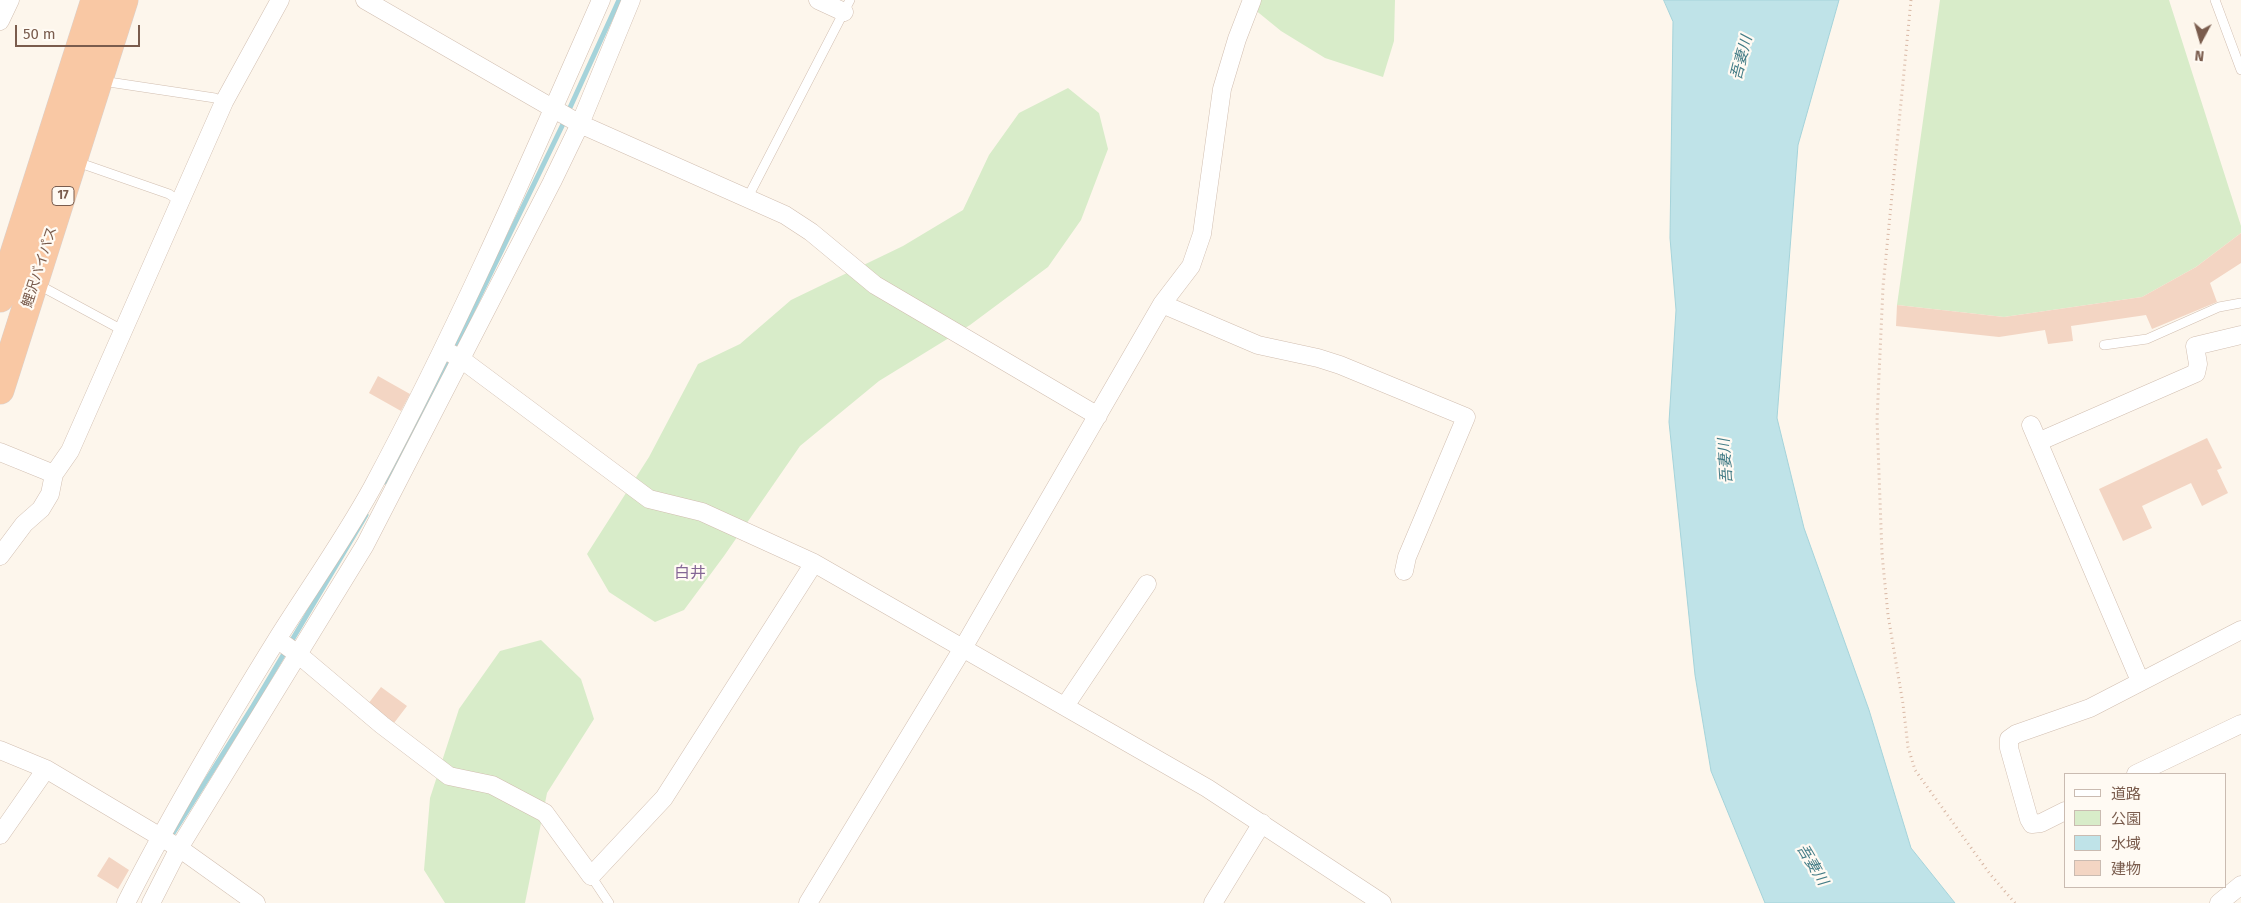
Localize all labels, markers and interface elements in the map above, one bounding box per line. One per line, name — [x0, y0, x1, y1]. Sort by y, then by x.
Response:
scale bar — [18, 15, 142, 47]
north arrow — [2176, 15, 2226, 65]
text: 50 m — [23, 25, 56, 43]
water label: 吾妻川 — [1728, 34, 1756, 82]
text: N — [2194, 46, 2205, 64]
road number: 17 — [52, 187, 74, 206]
street label: 鯉沢バイパス — [19, 224, 61, 310]
water label: 吾妻川 — [1715, 438, 1737, 484]
district label: 白井 — [674, 564, 706, 584]
legend — [2064, 773, 2226, 888]
text: 道路 — [2111, 785, 2141, 803]
text: 公園 — [2111, 810, 2141, 828]
text: 水域 — [2111, 835, 2141, 853]
water label: 吾妻川 — [1793, 841, 1831, 889]
text: 建物 — [2111, 860, 2141, 878]

